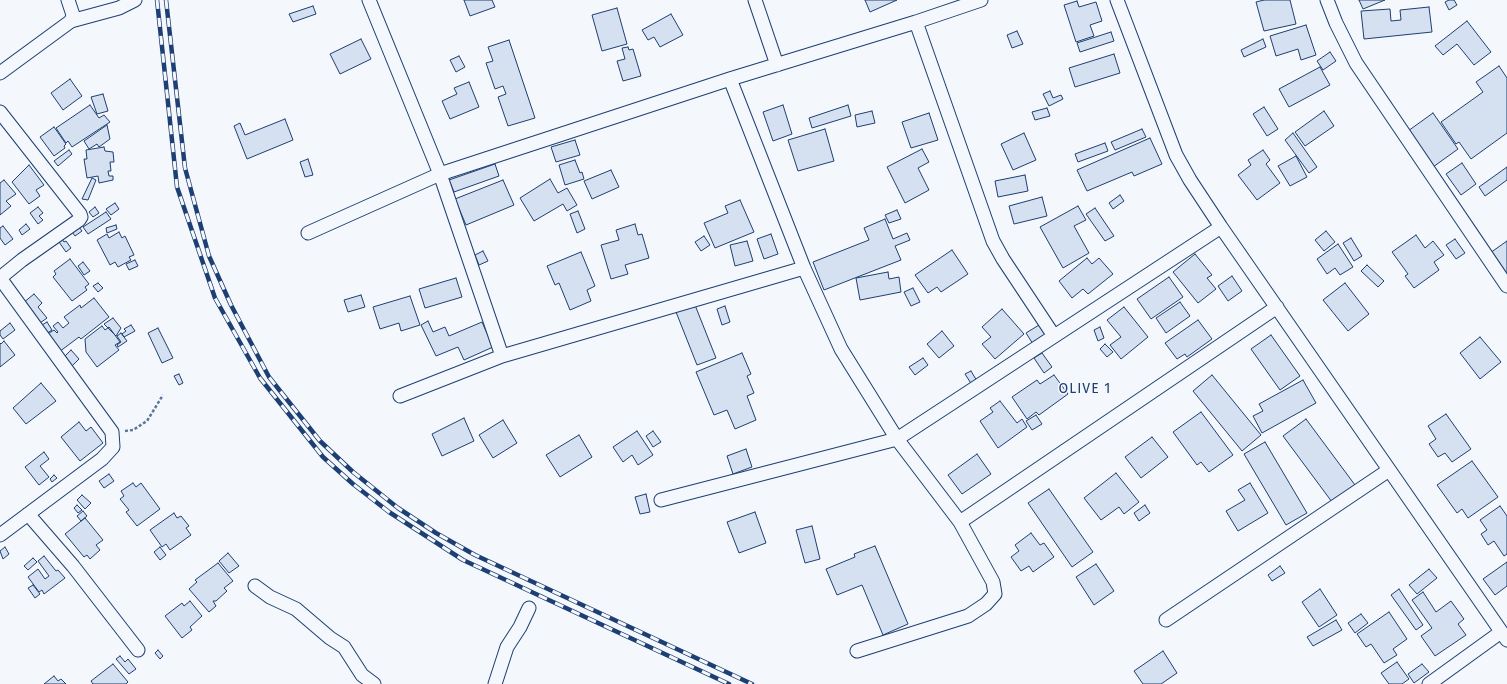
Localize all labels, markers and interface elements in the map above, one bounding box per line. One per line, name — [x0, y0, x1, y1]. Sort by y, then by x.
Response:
district label: OLIVE 1 — [1059, 381, 1111, 397]

